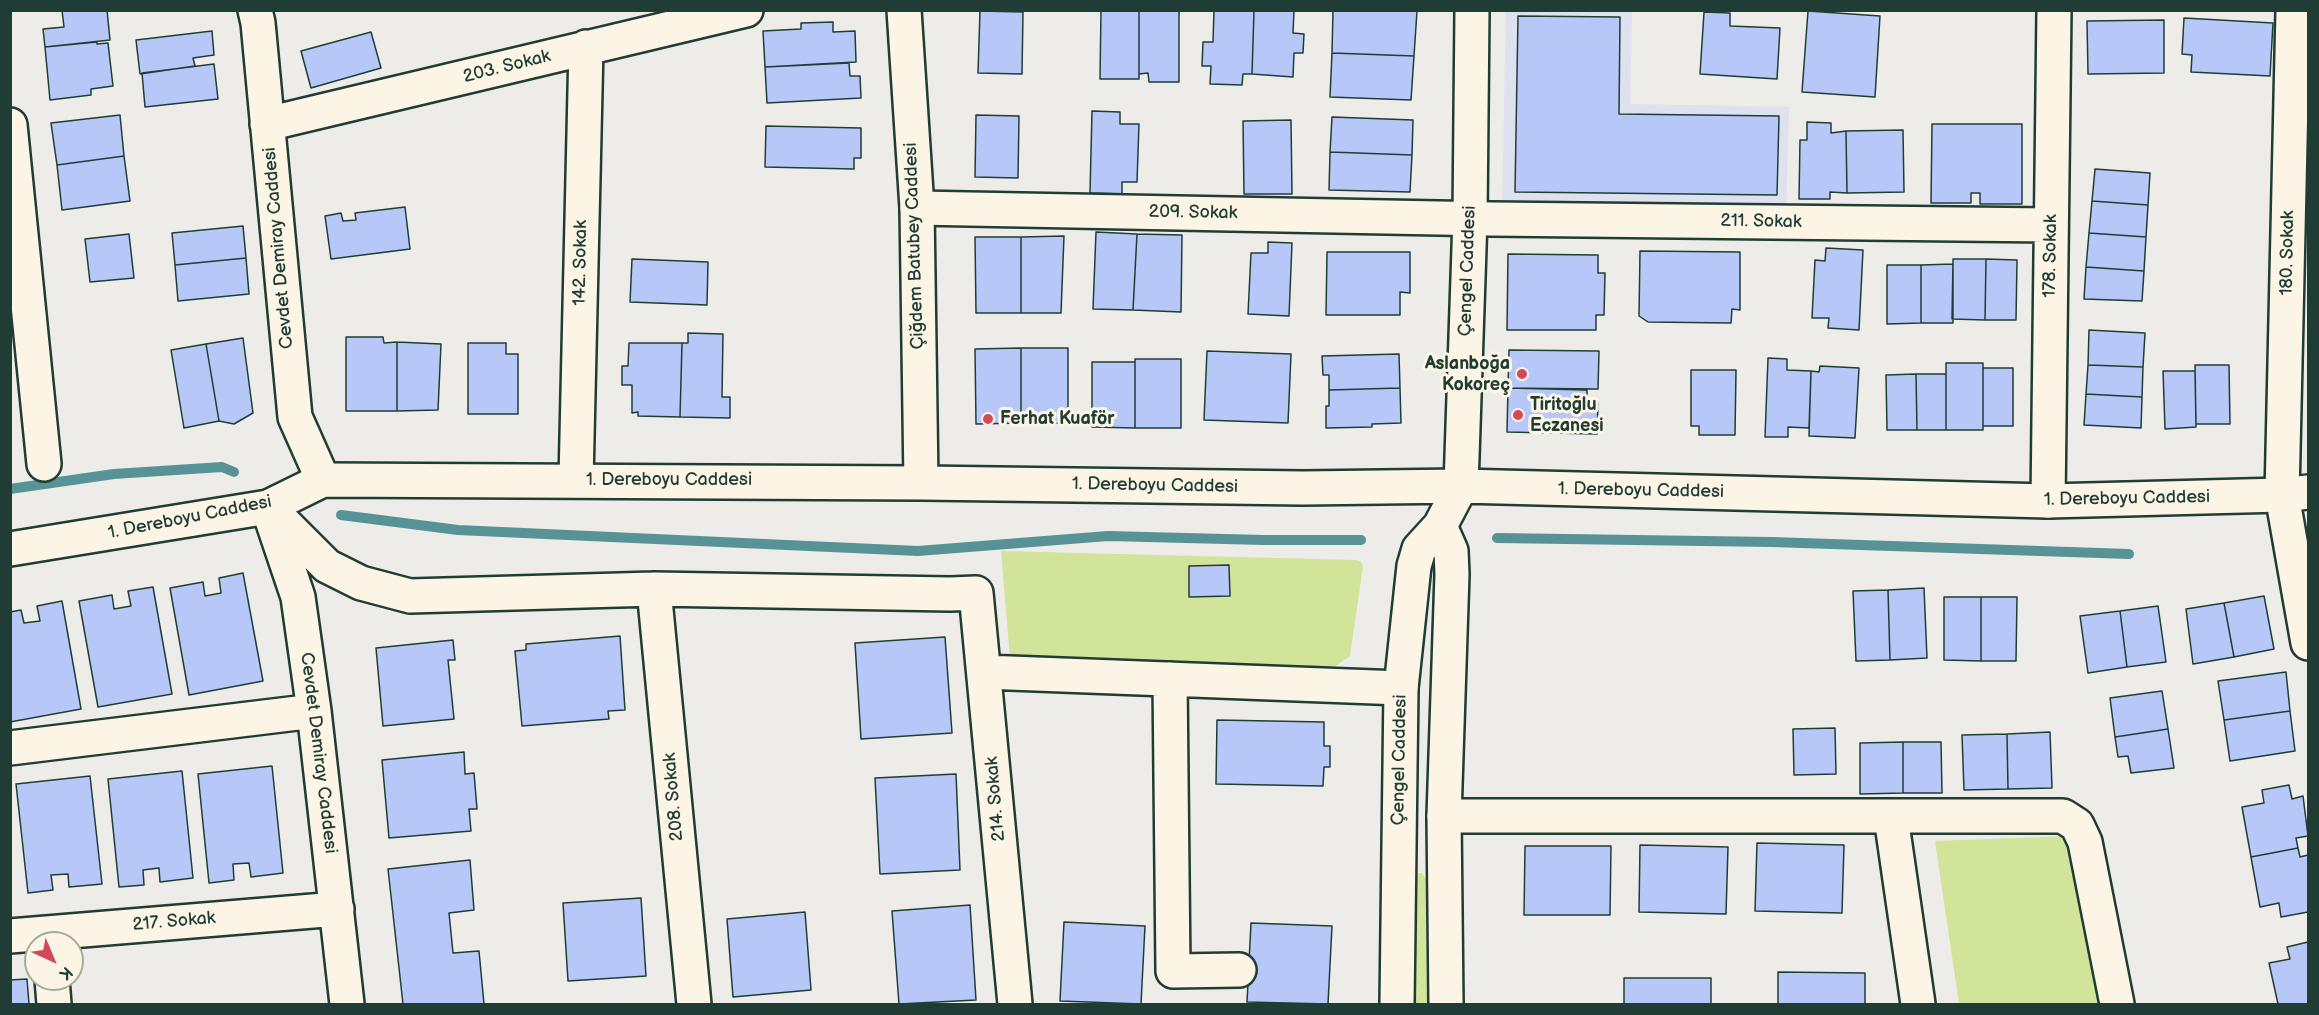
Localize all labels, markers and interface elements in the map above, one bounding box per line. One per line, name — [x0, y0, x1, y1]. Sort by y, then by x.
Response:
street label: 203. Sokak — [461, 46, 553, 88]
street label: Çiğdem Batubey Caddesi — [901, 142, 929, 350]
street label: Cevdet Demiray Caddesi — [259, 146, 299, 350]
street label: 209. Sokak — [1149, 201, 1237, 225]
street label: Çengel Caddesi — [1455, 205, 1481, 337]
street label: 211. Sokak — [1720, 210, 1802, 234]
street label: 180. Sokak — [2276, 210, 2300, 296]
street label: 178. Sokak — [2039, 214, 2063, 298]
street label: 142. Sokak — [569, 220, 593, 306]
place label: Aslanboğa Kokoreç — [1425, 353, 1510, 395]
marker: Aslanboğa Kokoreç — [1515, 367, 1529, 381]
place label: Tiritoğlu Eczanesi — [1530, 394, 1604, 436]
place label: Ferhat Kuaför — [1000, 408, 1114, 430]
marker: Tiritoğlu Eczanesi — [1511, 408, 1525, 422]
marker: Ferhat Kuaför — [981, 412, 995, 426]
street label: 1. Dereboyu Caddesi — [586, 469, 752, 491]
street label: 1. Dereboyu Caddesi — [1072, 474, 1238, 498]
street label: 1. Dereboyu Caddesi — [1558, 479, 1724, 503]
street label: 1. Dereboyu Caddesi — [2044, 487, 2210, 511]
street label: 1. Dereboyu Caddesi — [106, 492, 274, 544]
street label: Cevdet Demiray Caddesi — [295, 651, 341, 855]
street label: Çengel Caddesi — [1388, 694, 1412, 826]
street label: 208. Sokak — [659, 752, 689, 842]
street label: 214. Sokak — [982, 756, 1010, 842]
street label: 217. Sokak — [132, 908, 216, 936]
north arrow — [24, 931, 84, 991]
text: K — [55, 962, 76, 983]

